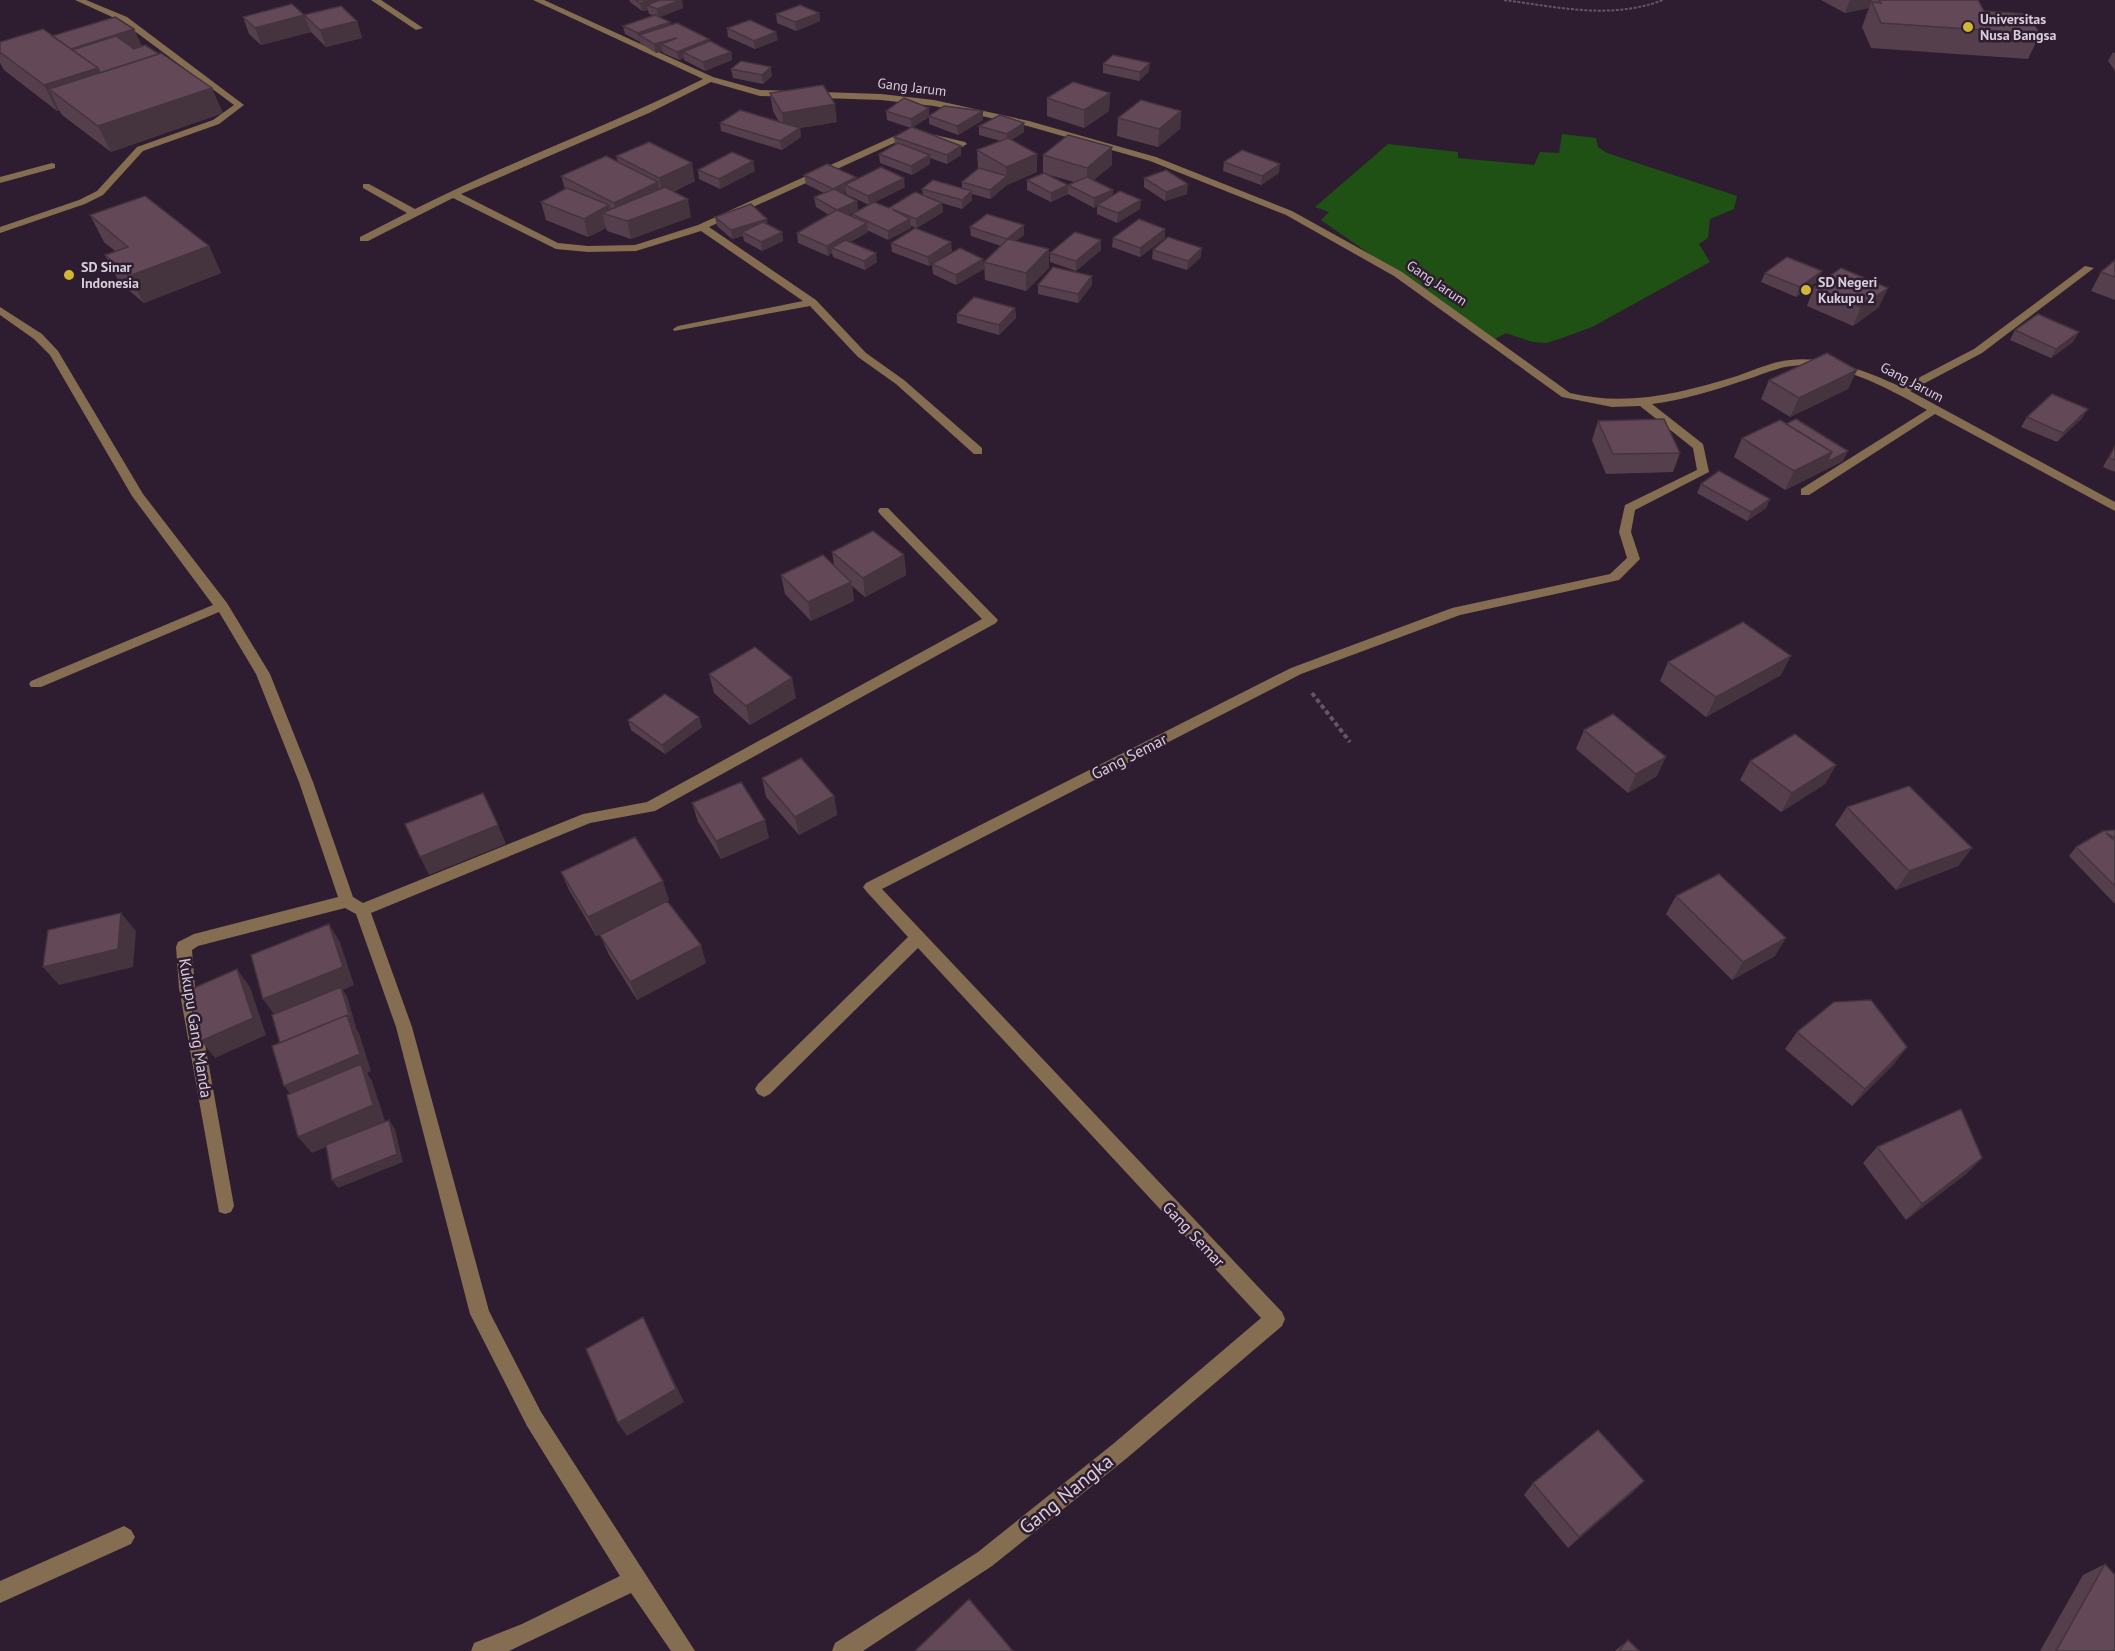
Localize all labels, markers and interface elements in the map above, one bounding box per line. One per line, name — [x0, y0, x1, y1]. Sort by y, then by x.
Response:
place label: Universitas Nusa Bangsa — [1980, 10, 2056, 44]
marker: Universitas Nusa Bangsa — [1961, 20, 1975, 34]
street label: Gang Jarum — [877, 74, 947, 100]
street label: Gang Jarum — [1403, 256, 1471, 310]
place label: SD Sinar Indonesia — [81, 258, 139, 292]
marker: SD Sinar Indonesia — [62, 268, 76, 282]
place label: SD Negeri Kukupu 2 — [1818, 273, 1878, 307]
marker: SD Negeri Kukupu 2 — [1799, 283, 1813, 297]
street label: Gang Jarum — [1877, 358, 1947, 406]
street label: Gang Semar — [1088, 728, 1171, 784]
street label: Kukupu Gang Manda — [175, 957, 217, 1099]
street label: Gang Semar — [1159, 1197, 1230, 1271]
street label: Gang Nangka — [1014, 1448, 1118, 1540]

